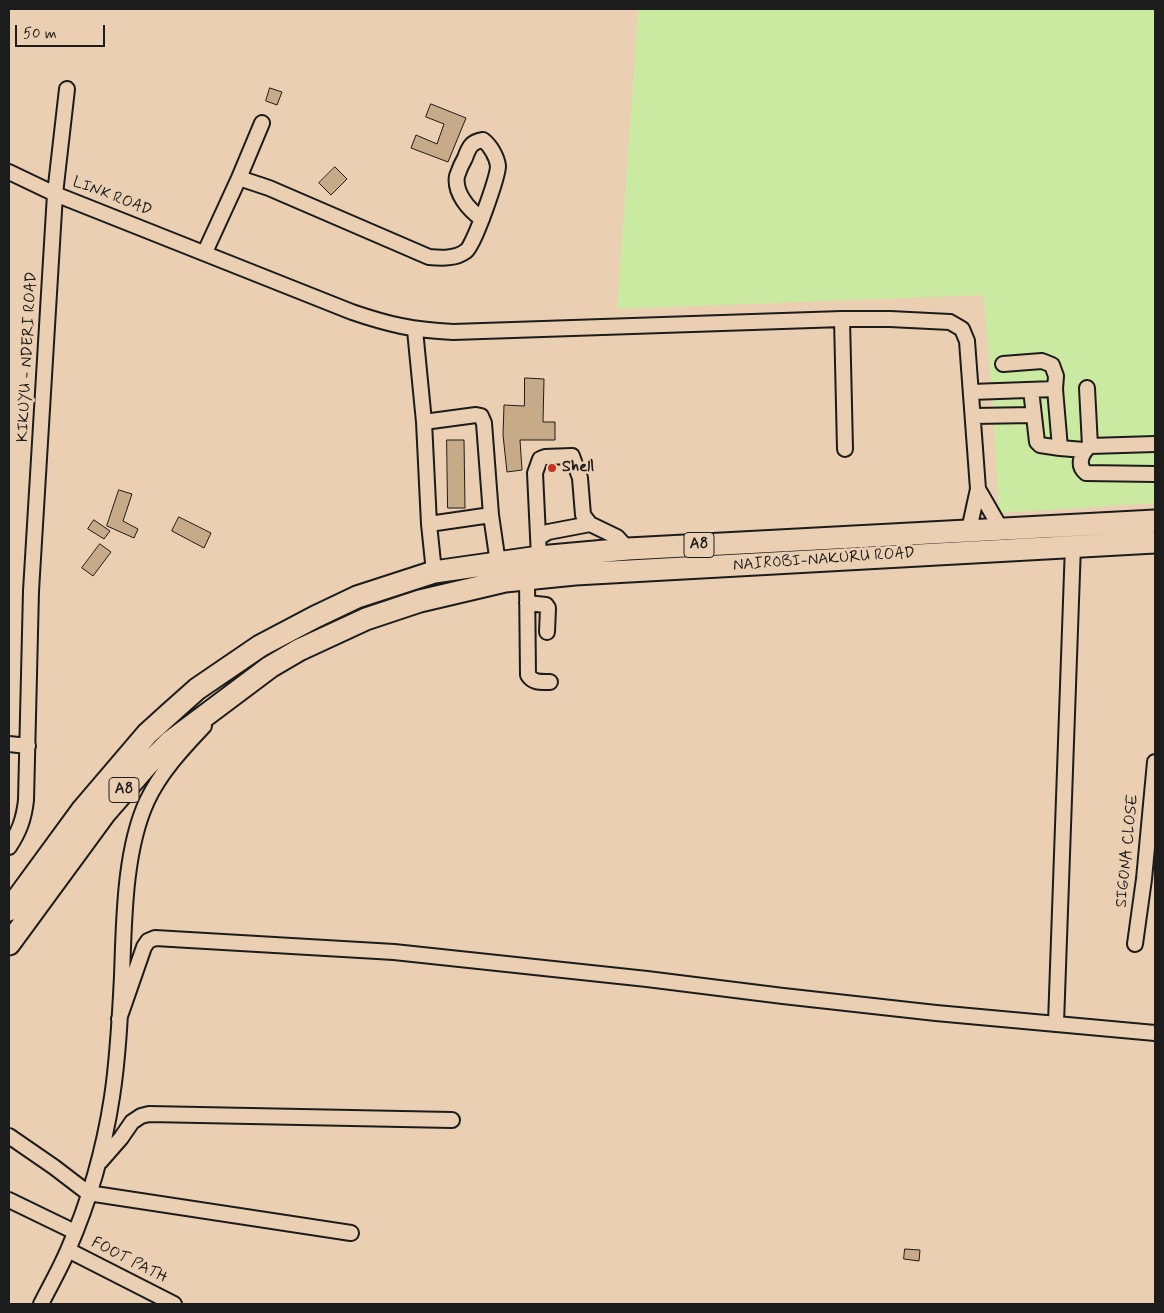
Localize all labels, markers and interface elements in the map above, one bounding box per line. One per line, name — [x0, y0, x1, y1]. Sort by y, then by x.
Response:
scale bar — [18, 15, 108, 47]
text: 50 m — [23, 24, 57, 44]
street label: LINK ROAD — [70, 173, 154, 221]
street label: KIKUYU - NDERI ROAD — [14, 271, 42, 443]
place label: Shell — [562, 458, 594, 478]
marker: Shell — [546, 462, 558, 474]
road number: A8 — [684, 532, 714, 558]
street label: NAIROBI-NAKURU ROAD — [732, 544, 916, 576]
road number: A8 — [109, 778, 139, 802]
street label: SIGONA CLOSE — [1113, 793, 1143, 909]
street label: FOOT PATH — [88, 1234, 170, 1288]

